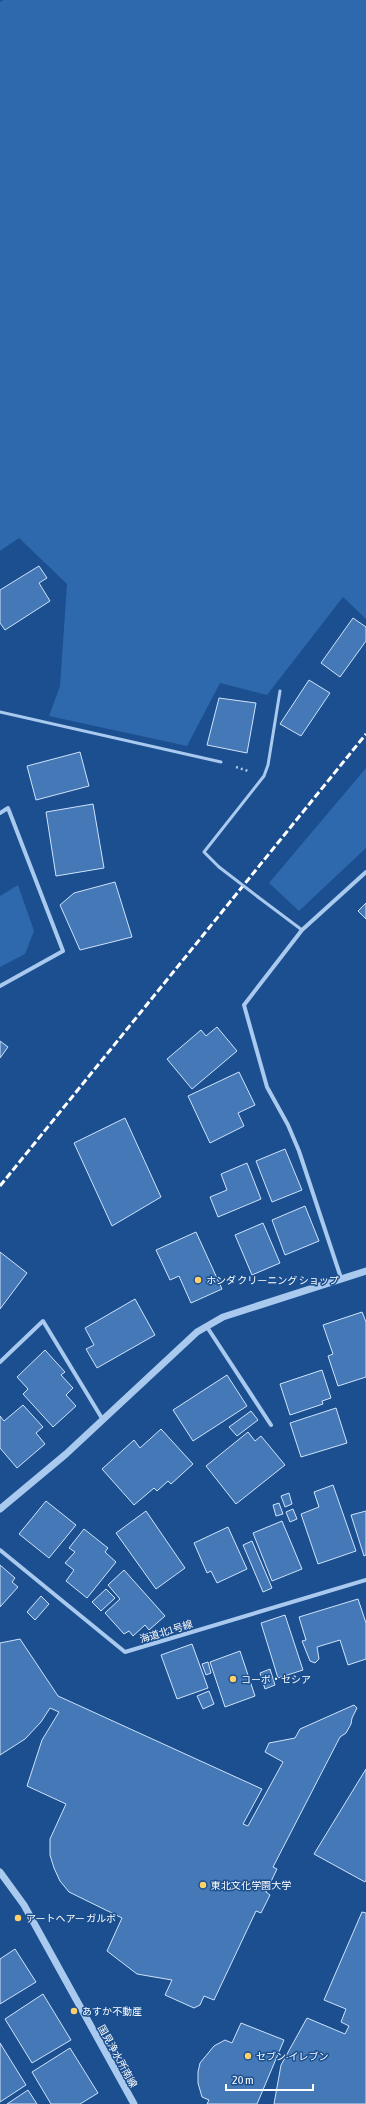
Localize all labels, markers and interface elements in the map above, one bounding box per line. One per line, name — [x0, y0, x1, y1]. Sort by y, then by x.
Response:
marker: ホンダ クリーニング ショップ — [193, 1275, 203, 1285]
place label: ホンダ クリーニング ショップ — [206, 1275, 339, 1286]
street label: 海道北1号線 — [138, 1618, 194, 1645]
marker: コーポ・セシア — [228, 1674, 238, 1684]
place label: コーポ・セシア — [241, 1674, 311, 1685]
marker: 東北文化学園大学 — [198, 1880, 208, 1890]
place label: 東北文化学園大学 — [211, 1880, 291, 1891]
marker: アートヘアー ガルボ — [13, 1913, 23, 1923]
place label: アートヘアー ガルボ — [26, 1913, 116, 1924]
marker: あすか不動産 — [69, 2006, 79, 2016]
place label: あすか不動産 — [82, 2006, 142, 2017]
street label: 国見浄水所南線 — [96, 2023, 139, 2090]
marker: セブン-イレブン — [243, 2051, 253, 2061]
place label: セブン-イレブン — [256, 2051, 329, 2062]
scale bar — [226, 2066, 313, 2092]
text: 20 m — [232, 2073, 254, 2087]

